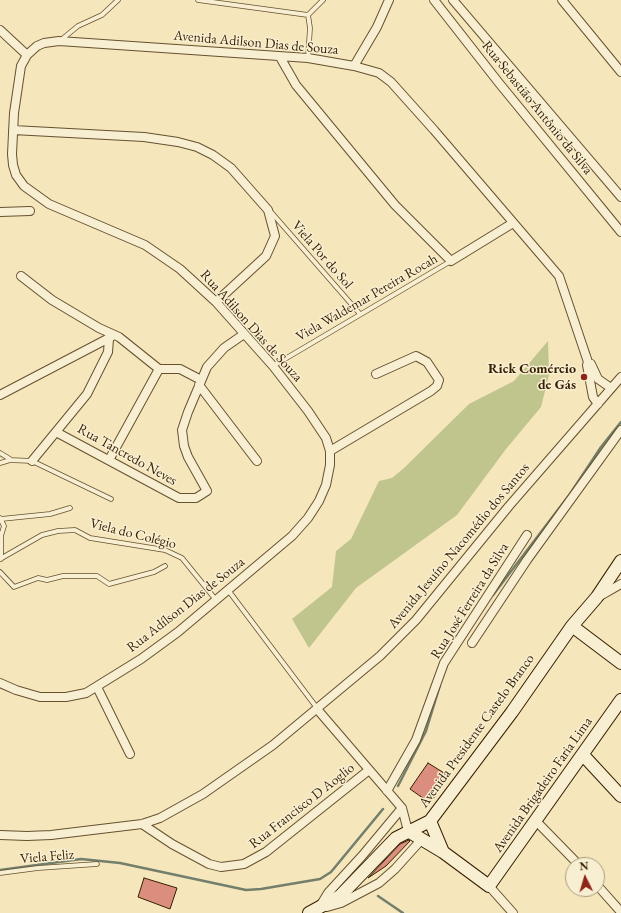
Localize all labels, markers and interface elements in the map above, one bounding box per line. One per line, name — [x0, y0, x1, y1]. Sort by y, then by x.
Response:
street label: Avenida Adilson Dias de Souza — [173, 27, 339, 59]
street label: Rua Sebastião Antônio da Silva — [478, 38, 596, 178]
street label: Viela Por do Sol — [288, 218, 356, 292]
street label: Viela Waldemar Pereira Rocah — [293, 250, 441, 346]
street label: Rua Adilson Dias de Souza — [196, 267, 306, 385]
place label: Rick Comércio de Gás — [488, 361, 576, 394]
marker: Rick Comércio de Gás — [579, 372, 589, 382]
street label: Rua Tancredo Neves — [74, 421, 180, 489]
street label: Avenida Jesuíno Nacomédio dos Santos — [385, 460, 533, 632]
street label: Viela do Colégio — [88, 515, 178, 553]
street label: Rua José Ferreira da Silva — [427, 540, 513, 662]
street label: Rua Adílson Dias de Souza — [124, 554, 248, 656]
street label: Avenida Presidente Castelo Branco — [416, 651, 538, 811]
street label: Avenida Brigadeiro Faria Lima — [490, 714, 596, 856]
street label: Rua Francisco D Aoglio — [246, 760, 358, 852]
street label: Viela Feliz — [19, 846, 75, 868]
north arrow — [565, 857, 605, 897]
text: N — [579, 859, 589, 873]

